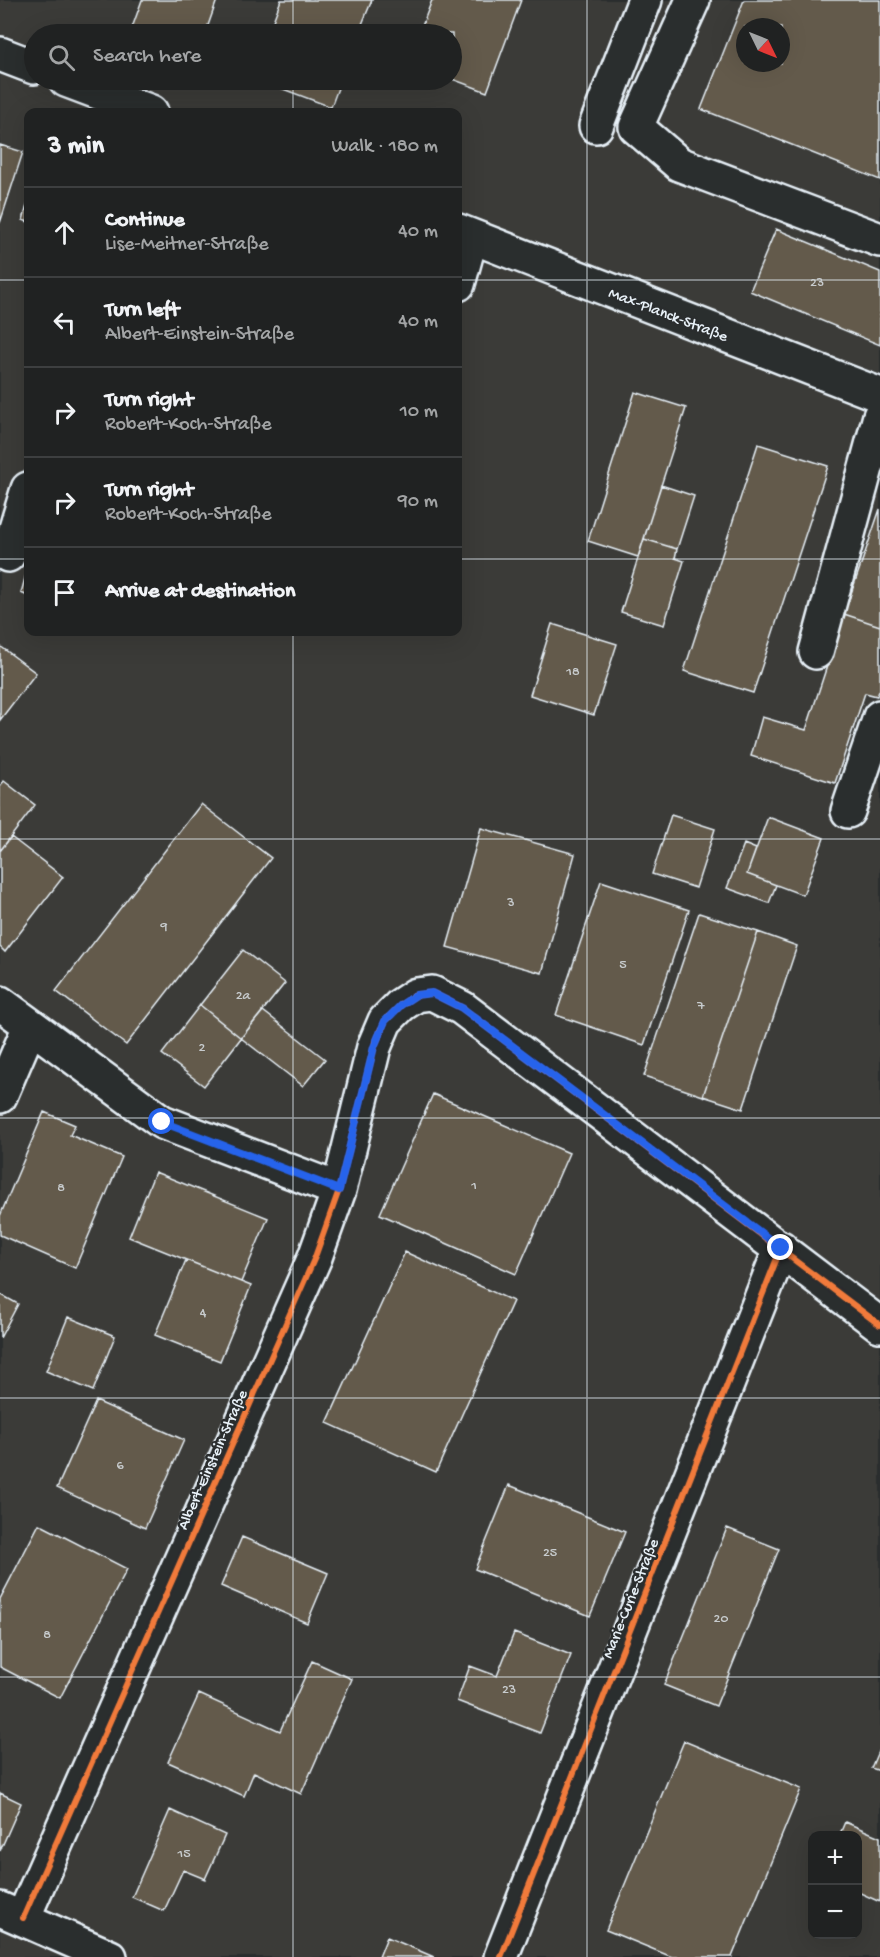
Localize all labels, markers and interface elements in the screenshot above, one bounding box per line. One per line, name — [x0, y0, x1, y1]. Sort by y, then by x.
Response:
north arrow — [736, 18, 790, 72]
search box — [24, 24, 462, 90]
icon: search — [45, 41, 78, 74]
text: Search here — [93, 44, 201, 70]
text: 3 min — [48, 132, 104, 163]
text: Walk · 180 m — [331, 136, 438, 159]
text: Continue — [105, 208, 185, 234]
icon: ahead — [48, 216, 81, 249]
text: 40 m — [398, 221, 438, 244]
text: Lise-Meitner-Straße — [105, 234, 269, 257]
house number: 23 — [810, 275, 824, 292]
street label: Max-Planck-Straße — [605, 285, 731, 348]
text: Turn left — [105, 298, 179, 324]
icon: left — [48, 306, 81, 339]
text: 40 m — [398, 311, 438, 334]
text: Albert-Einstein-Straße — [105, 324, 294, 347]
text: Turn right — [105, 388, 193, 414]
icon: right — [48, 396, 81, 429]
text: 10 m — [400, 401, 438, 424]
text: Robert-Koch-Straße — [105, 414, 272, 437]
text: Turn right — [105, 478, 193, 504]
icon: right — [48, 486, 81, 519]
text: 90 m — [398, 491, 438, 514]
text: Robert-Koch-Straße — [105, 504, 272, 527]
icon: arrive — [48, 576, 81, 609]
text: Arrive at destination — [105, 579, 295, 605]
house number: 18 — [565, 664, 580, 681]
house number: 3 — [506, 895, 515, 912]
house number: 9 — [159, 919, 168, 936]
house number: 5 — [619, 957, 627, 974]
house number: 2a — [236, 988, 252, 1005]
house number: 7 — [696, 998, 705, 1015]
house number: 2 — [199, 1040, 206, 1057]
route start — [148, 1108, 174, 1134]
house number: 1 — [470, 1178, 477, 1195]
house number: 8 — [57, 1180, 65, 1197]
route end — [767, 1234, 793, 1260]
house number: 4 — [200, 1305, 207, 1322]
street label: Albert-Einstein-Straße — [175, 1387, 254, 1533]
house number: 6 — [116, 1458, 124, 1475]
street label: Marie-Curie-Straße — [600, 1536, 665, 1662]
house number: 25 — [543, 1545, 557, 1562]
house number: 20 — [714, 1611, 728, 1628]
house number: 8 — [43, 1627, 51, 1644]
house number: 23 — [502, 1682, 516, 1699]
map controls — [808, 1831, 862, 1939]
button: + — [808, 1831, 862, 1885]
house number: 15 — [176, 1846, 191, 1863]
button: − — [808, 1885, 862, 1939]

